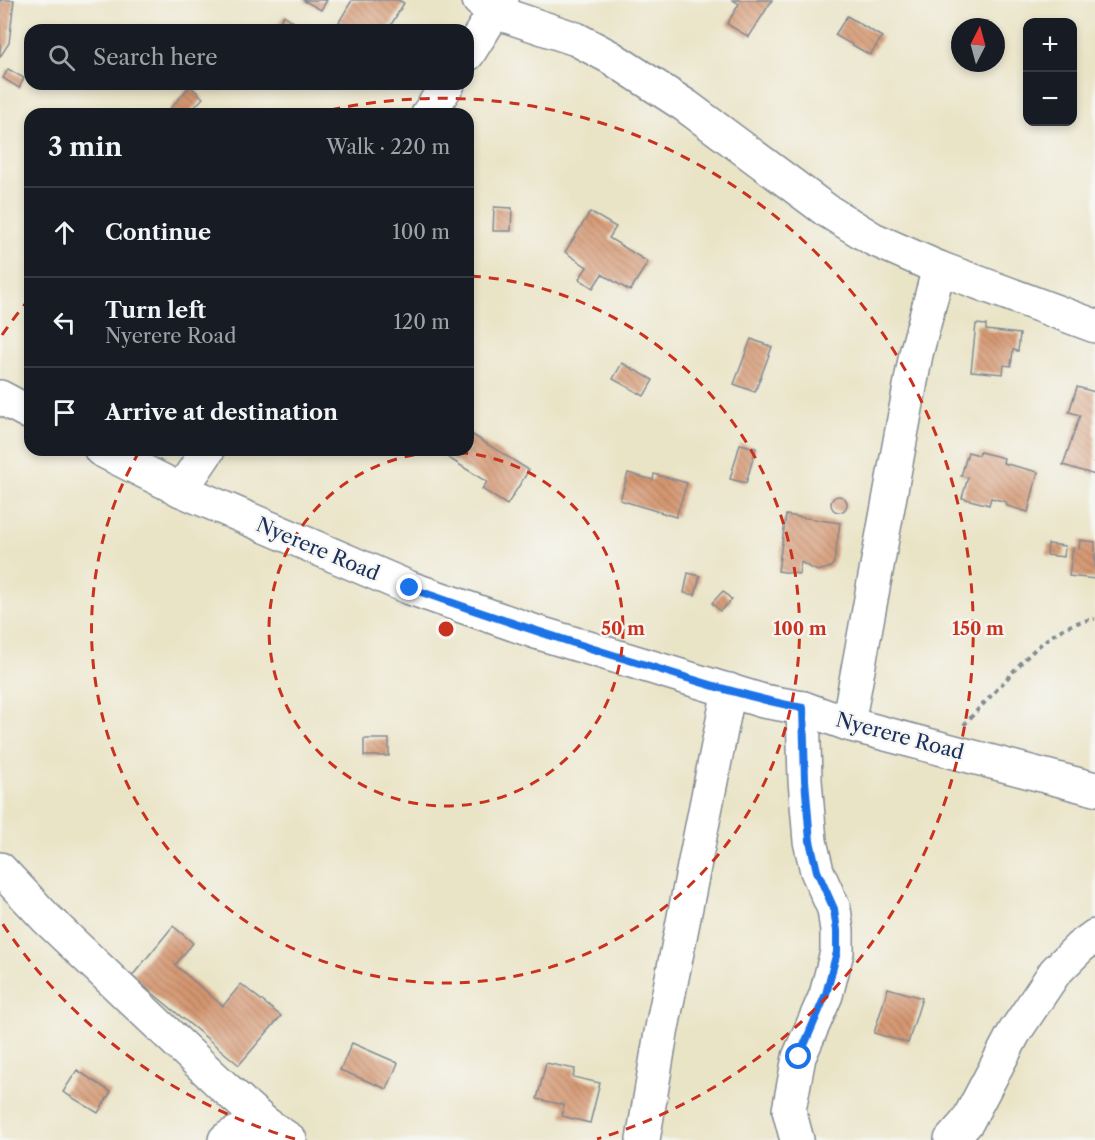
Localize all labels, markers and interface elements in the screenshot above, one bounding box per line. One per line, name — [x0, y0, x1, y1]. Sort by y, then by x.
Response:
north arrow — [951, 18, 1005, 72]
map controls — [1023, 18, 1077, 126]
button: + — [1023, 18, 1077, 72]
search box — [24, 24, 474, 90]
icon: search — [45, 41, 78, 74]
text: Search here — [93, 44, 218, 71]
button: − — [1023, 72, 1077, 126]
text: 3 min — [48, 131, 122, 163]
text: Walk · 220 m — [326, 135, 450, 159]
icon: ahead — [48, 216, 81, 249]
text: Continue — [105, 219, 211, 246]
text: 100 m — [392, 220, 450, 244]
text: Turn left — [105, 297, 206, 324]
icon: left — [48, 306, 81, 339]
text: 120 m — [393, 310, 450, 334]
text: Nyerere Road — [105, 324, 236, 348]
icon: arrive — [48, 396, 81, 429]
text: Arrive at destination — [105, 399, 338, 426]
street label: Nyerere Road — [253, 512, 383, 586]
route end — [396, 574, 422, 600]
text: 50 m — [601, 618, 645, 640]
text: 100 m — [773, 618, 827, 640]
text: 150 m — [952, 618, 1004, 640]
centre of rings — [436, 619, 456, 639]
street label: Nyerere Road — [833, 707, 967, 765]
route start — [785, 1043, 811, 1069]

